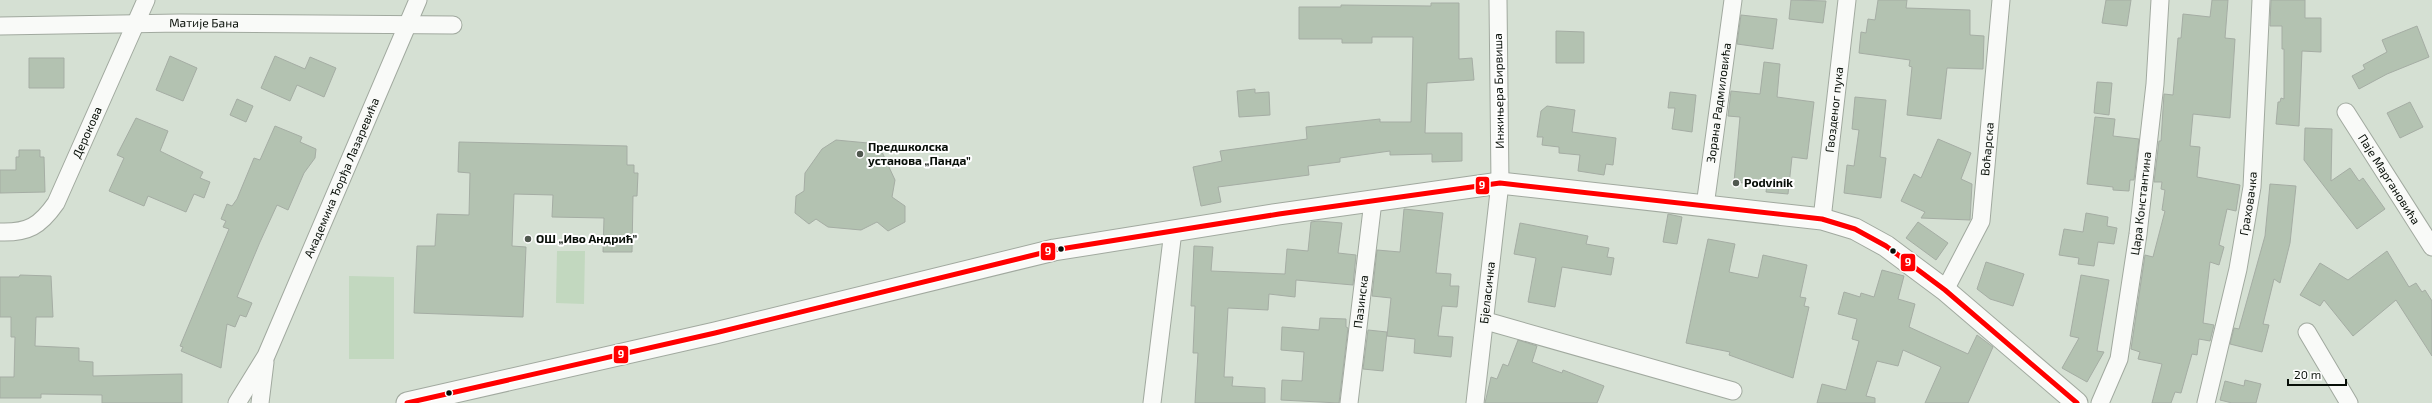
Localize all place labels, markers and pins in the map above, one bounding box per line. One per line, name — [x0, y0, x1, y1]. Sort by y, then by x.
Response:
place label: Предшколска установа „Панда” — [868, 139, 971, 167]
marker: Предшколска установа „Панда” — [855, 149, 865, 159]
place label: Podvinik — [1744, 175, 1793, 189]
marker: Podvinik — [1731, 178, 1741, 188]
place label: ОШ „Иво Андрић” — [536, 231, 638, 245]
marker: ОШ „Иво Андрић” — [523, 234, 533, 244]
unlabelled marker — [1056, 244, 1066, 254]
unlabelled marker — [1888, 246, 1898, 256]
unlabelled marker — [444, 388, 454, 398]

